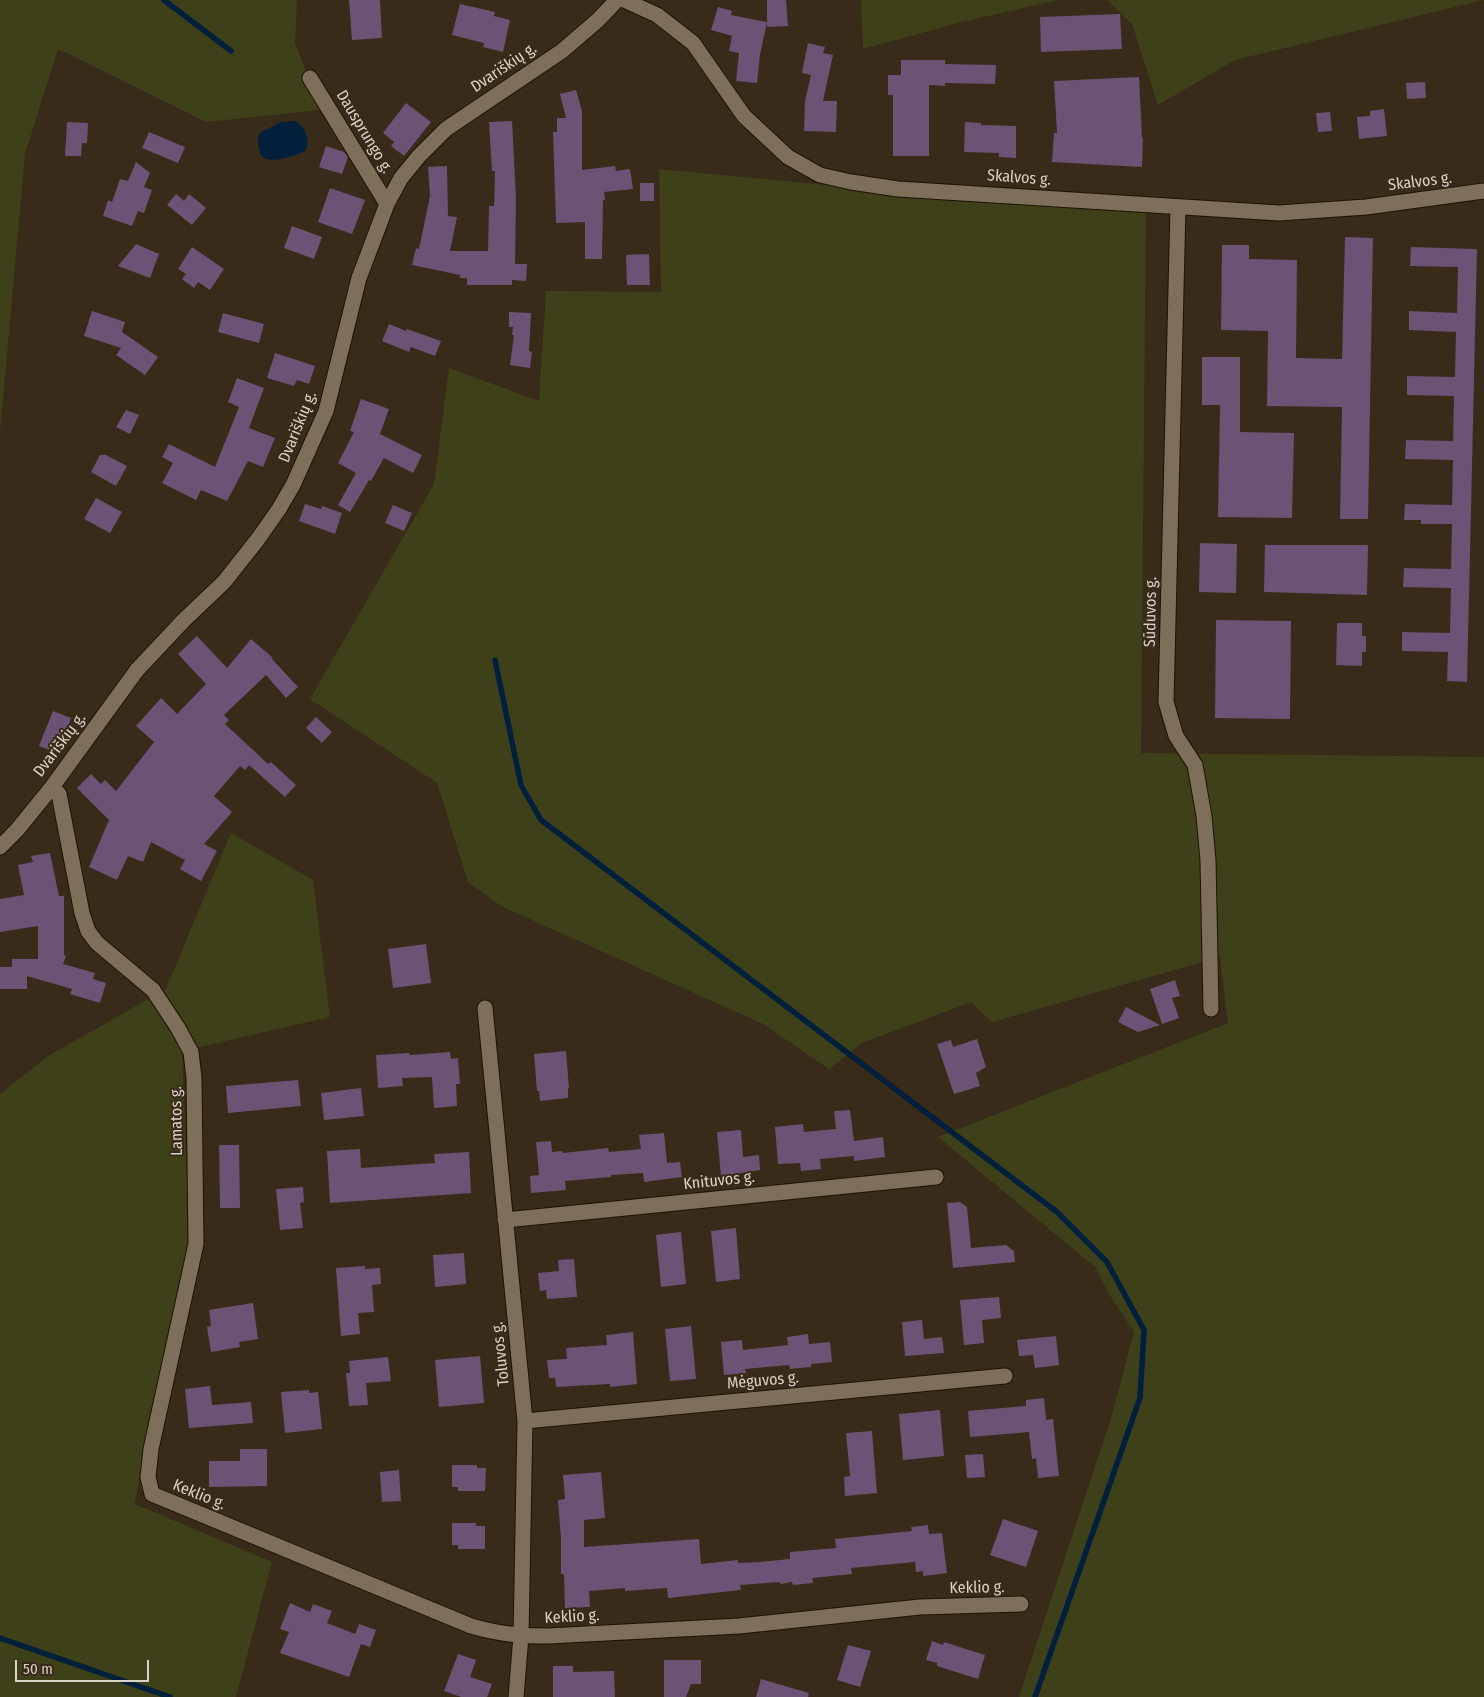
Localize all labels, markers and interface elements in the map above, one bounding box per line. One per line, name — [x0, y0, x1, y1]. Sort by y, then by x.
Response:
street label: Dvariškių g. — [468, 39, 540, 97]
street label: Dausprungo g. — [332, 87, 396, 177]
street label: Skalvos g. — [986, 166, 1052, 190]
street label: Skalvos g. — [1387, 169, 1453, 195]
street label: Dvariškių g. — [275, 389, 321, 465]
street label: Sūduvos g. — [1141, 577, 1161, 647]
street label: Dvariškių g. — [30, 709, 90, 781]
street label: Lamatos g. — [167, 1086, 187, 1156]
street label: Knituvos g. — [682, 1168, 756, 1194]
street label: Toluvos g. — [488, 1321, 514, 1387]
street label: Mėguvos g. — [726, 1368, 800, 1394]
street label: Keklio g. — [170, 1476, 228, 1514]
street label: Keklio g. — [949, 1578, 1005, 1598]
street label: Keklio g. — [544, 1606, 600, 1628]
scale bar — [18, 1650, 151, 1682]
text: 50 m — [23, 1660, 53, 1678]

